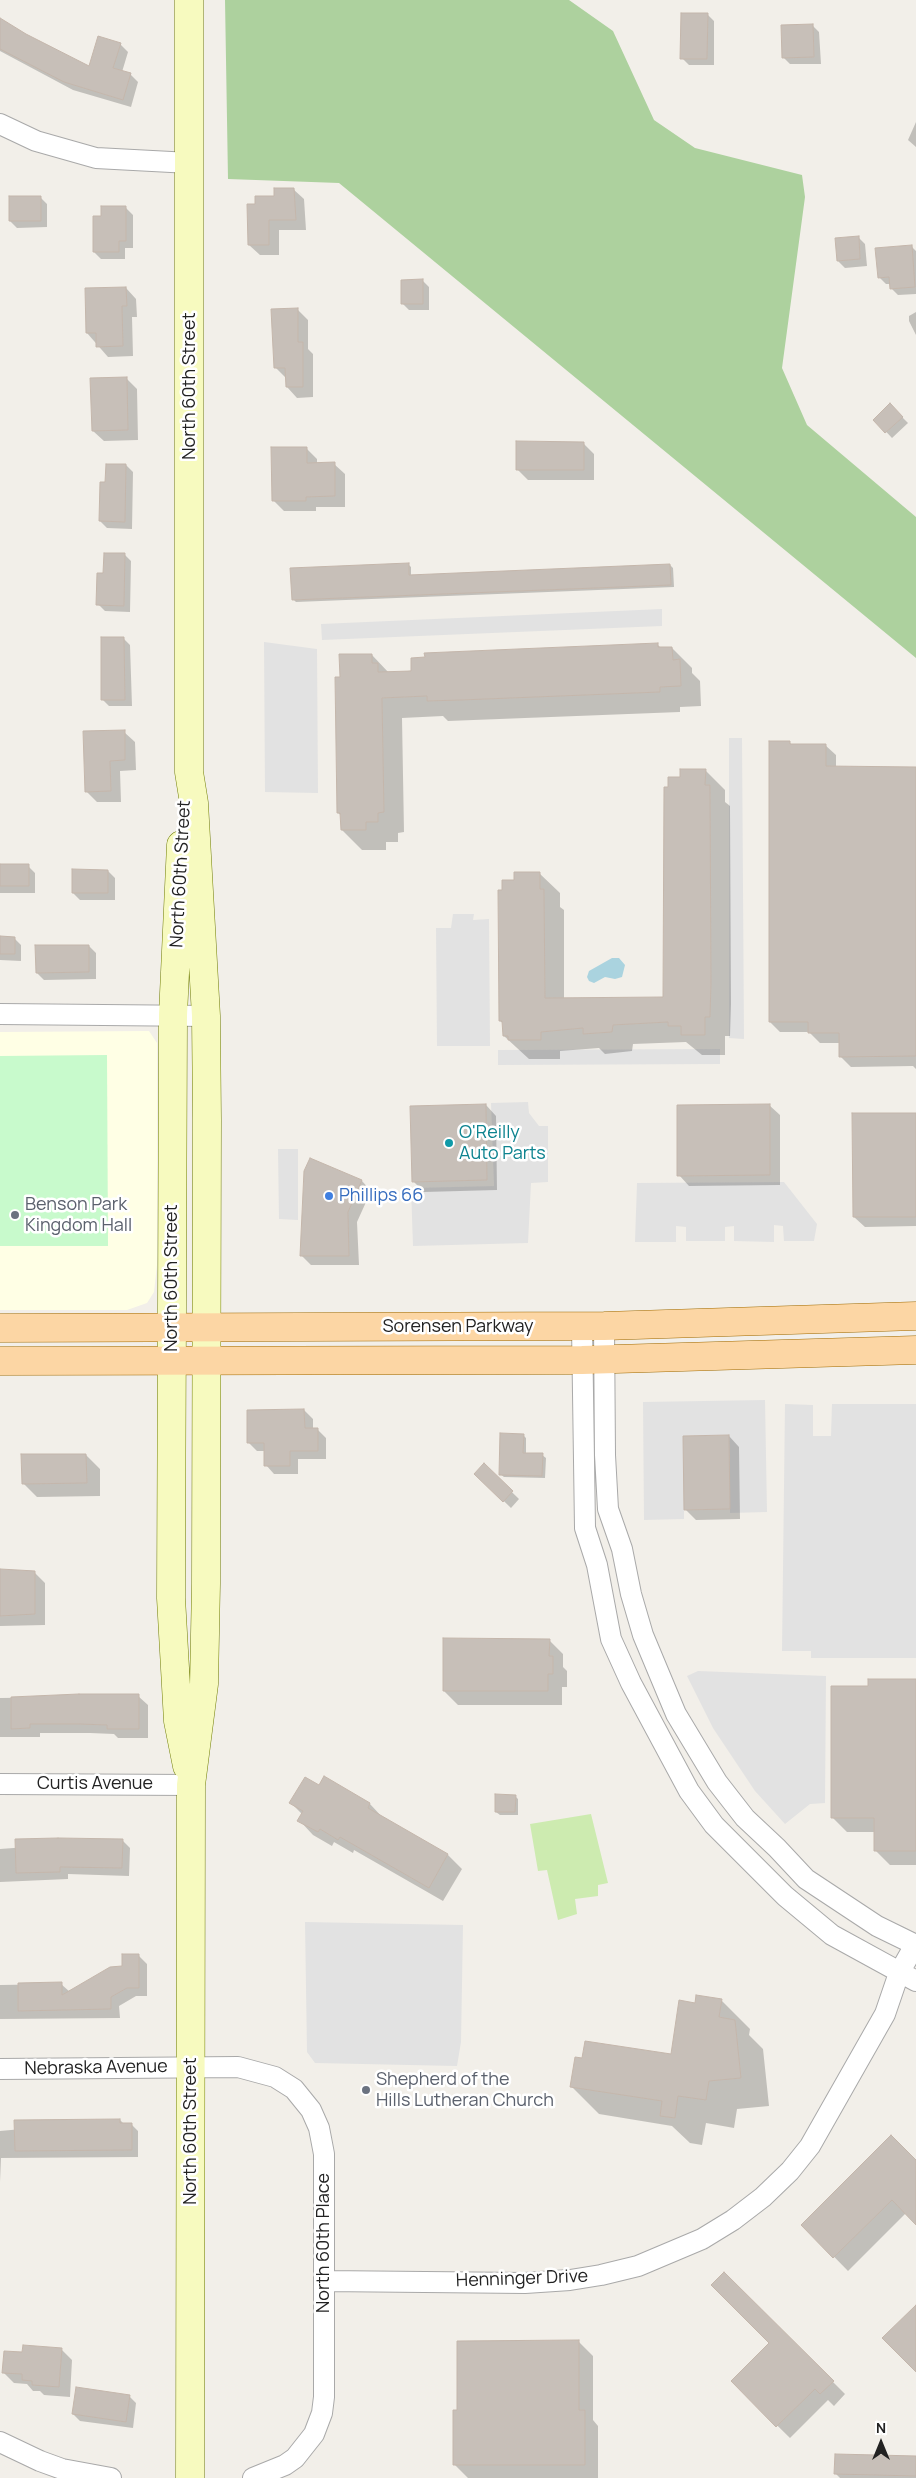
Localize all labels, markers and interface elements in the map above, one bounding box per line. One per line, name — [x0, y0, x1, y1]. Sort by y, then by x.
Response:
street label: North 60th Street — [179, 312, 201, 460]
street label: North 60th Street — [166, 800, 196, 948]
place label: O'Reilly Auto Parts — [459, 1122, 546, 1164]
marker: O'Reilly Auto Parts — [443, 1137, 455, 1149]
place label: Phillips 66 — [339, 1185, 423, 1207]
marker: Phillips 66 — [323, 1190, 335, 1202]
place label: Benson Park Kingdom Hall — [25, 1194, 132, 1236]
street label: North 60th Street — [161, 1204, 183, 1352]
marker: Benson Park Kingdom Hall — [9, 1209, 21, 1221]
street label: Sorensen Parkway — [382, 1316, 534, 1338]
street label: Curtis Avenue — [37, 1773, 153, 1795]
street label: Nebraska Avenue — [24, 2056, 168, 2080]
street label: North 60th Street — [180, 2057, 202, 2205]
place label: Shepherd of the Hills Lutheran Church — [376, 2069, 554, 2112]
marker: Shepherd of the Hills Lutheran Church — [360, 2084, 372, 2096]
street label: North 60th Place — [313, 2173, 335, 2313]
street label: Henninger Drive — [456, 2266, 588, 2292]
north arrow — [856, 2418, 906, 2468]
text: N — [876, 2418, 886, 2437]

